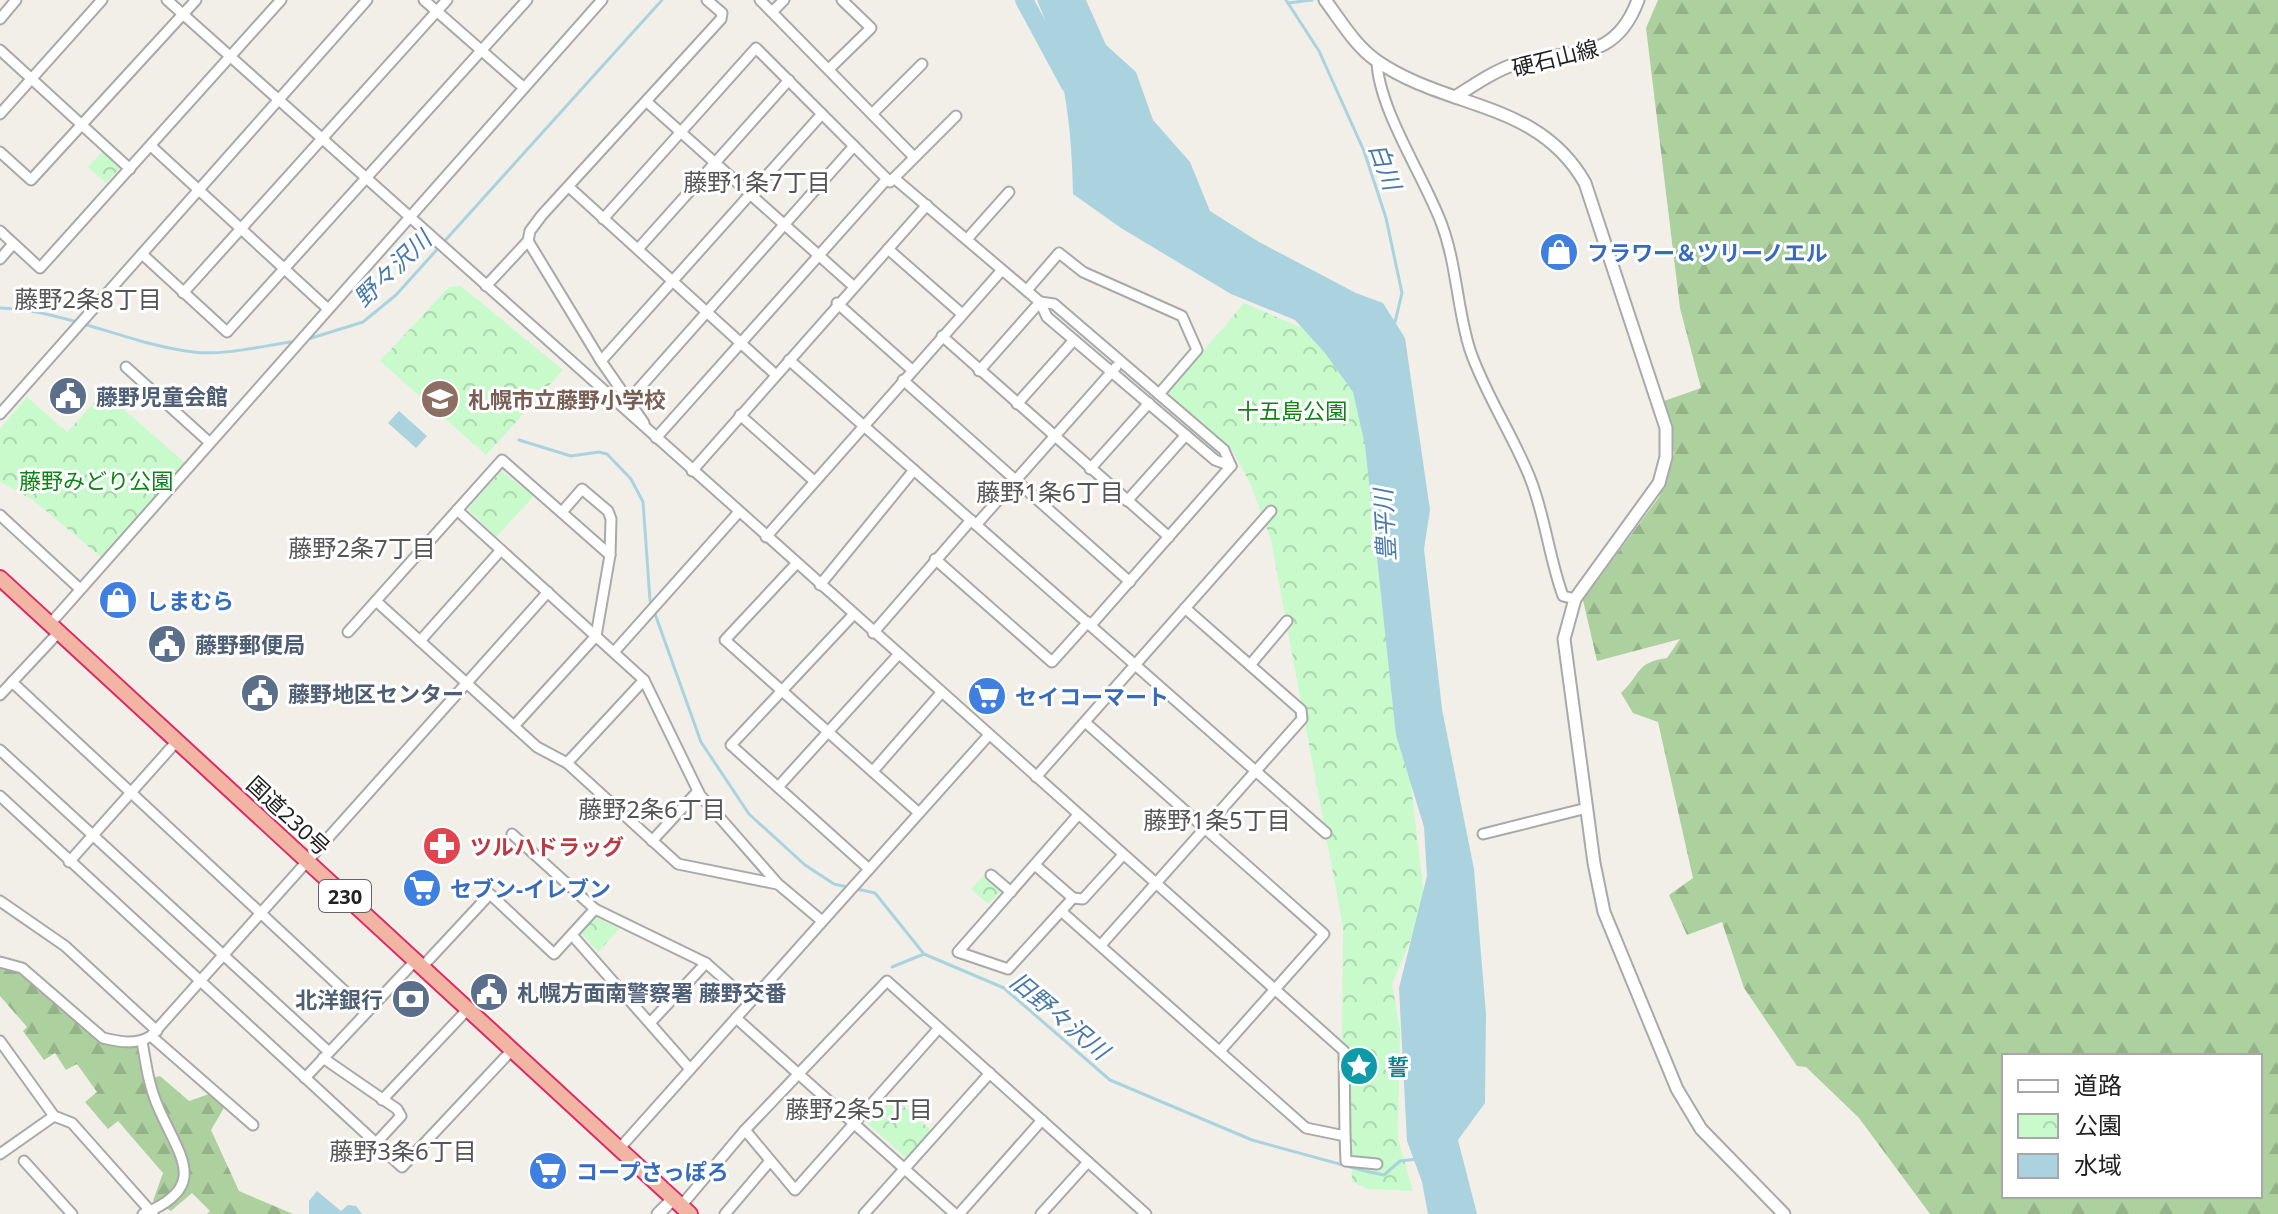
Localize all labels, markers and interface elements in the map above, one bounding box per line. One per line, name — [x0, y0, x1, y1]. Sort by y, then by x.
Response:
street label: 硬石山線 — [1509, 32, 1601, 82]
water label: 白川 — [1362, 138, 1411, 197]
district label: 藤野1条7丁目 — [683, 165, 831, 198]
water label: 野々沢川 — [346, 221, 440, 313]
shop icon: フラワー＆ツリーノエル — [1538, 231, 1580, 273]
place label: フラワー＆ツリーノエル — [1587, 237, 1828, 267]
district label: 藤野2条8丁目 — [14, 282, 162, 315]
public building icon: 藤野児童会館 — [47, 375, 89, 417]
school or university icon: 札幌市立藤野小学校 — [419, 378, 461, 420]
place label: 藤野児童会館 — [96, 381, 228, 411]
place label: 札幌市立藤野小学校 — [468, 384, 666, 414]
park label: 十五島公園 — [1237, 395, 1347, 425]
park label: 藤野みどり公園 — [19, 465, 173, 495]
district label: 藤野1条6丁目 — [976, 475, 1124, 508]
water label: 豊平川 — [1365, 485, 1402, 562]
district label: 藤野2条7丁目 — [288, 531, 436, 564]
shop icon: しまむら — [97, 579, 139, 621]
place label: しまむら — [146, 585, 234, 615]
public building icon: 藤野郵便局 — [146, 623, 188, 665]
place label: 藤野郵便局 — [195, 629, 305, 659]
public building icon: 藤野地区センター — [239, 672, 281, 714]
supermarket icon: セイコーマート — [966, 675, 1008, 717]
place label: 藤野地区センター — [288, 678, 464, 708]
place label: セイコーマート — [1015, 681, 1169, 711]
street label: 国道230号 — [241, 769, 337, 861]
district label: 藤野2条6丁目 — [578, 792, 726, 825]
district label: 藤野1条5丁目 — [1143, 803, 1291, 836]
pharmacy icon: ツルハドラッグ — [421, 825, 463, 867]
place label: ツルハドラッグ — [470, 831, 624, 861]
supermarket icon: セブン-イレブン — [401, 867, 443, 909]
place label: セブン-イレブン — [450, 873, 611, 903]
road number: 230 — [319, 880, 371, 912]
water label: 旧野々沢川 — [1003, 964, 1119, 1068]
public building icon: 札幌方面南警察署 藤野交番 — [468, 971, 510, 1013]
place label: 札幌方面南警察署 藤野交番 — [517, 977, 787, 1007]
bank icon: 北洋銀行 — [390, 978, 432, 1020]
place label: 北洋銀行 — [295, 984, 383, 1014]
place icon: 誓 — [1338, 1045, 1380, 1087]
place label: 誓 — [1387, 1051, 1409, 1081]
legend — [2002, 1054, 2262, 1198]
text: 道路 — [2074, 1068, 2122, 1101]
district label: 藤野2条5丁目 — [785, 1092, 933, 1125]
text: 公園 — [2074, 1108, 2122, 1141]
district label: 藤野3条6丁目 — [329, 1134, 477, 1167]
text: 水域 — [2074, 1148, 2122, 1181]
supermarket icon: コープさっぽろ — [527, 1150, 569, 1192]
place label: コープさっぽろ — [576, 1156, 729, 1186]

